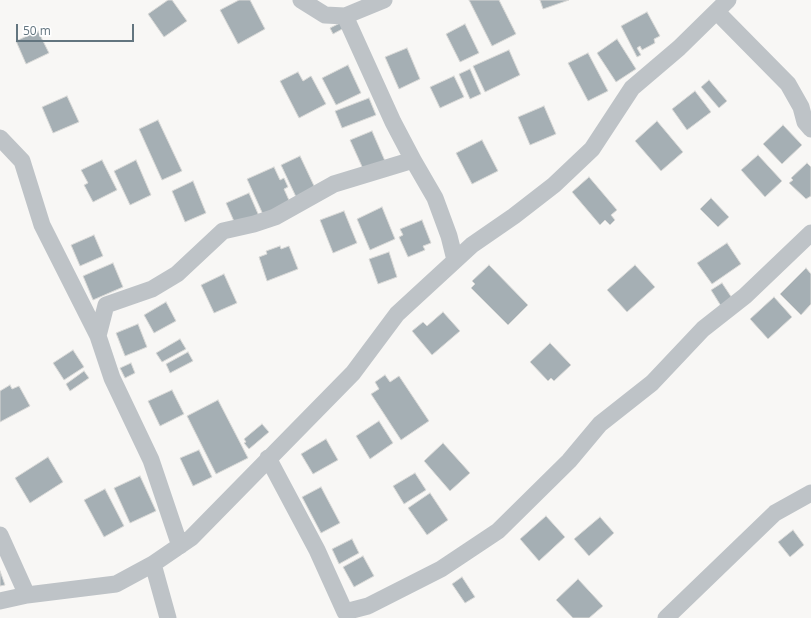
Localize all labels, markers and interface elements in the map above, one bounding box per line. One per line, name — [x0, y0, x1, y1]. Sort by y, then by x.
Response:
scale bar — [18, 16, 136, 42]
text: 50 m — [23, 22, 51, 39]

